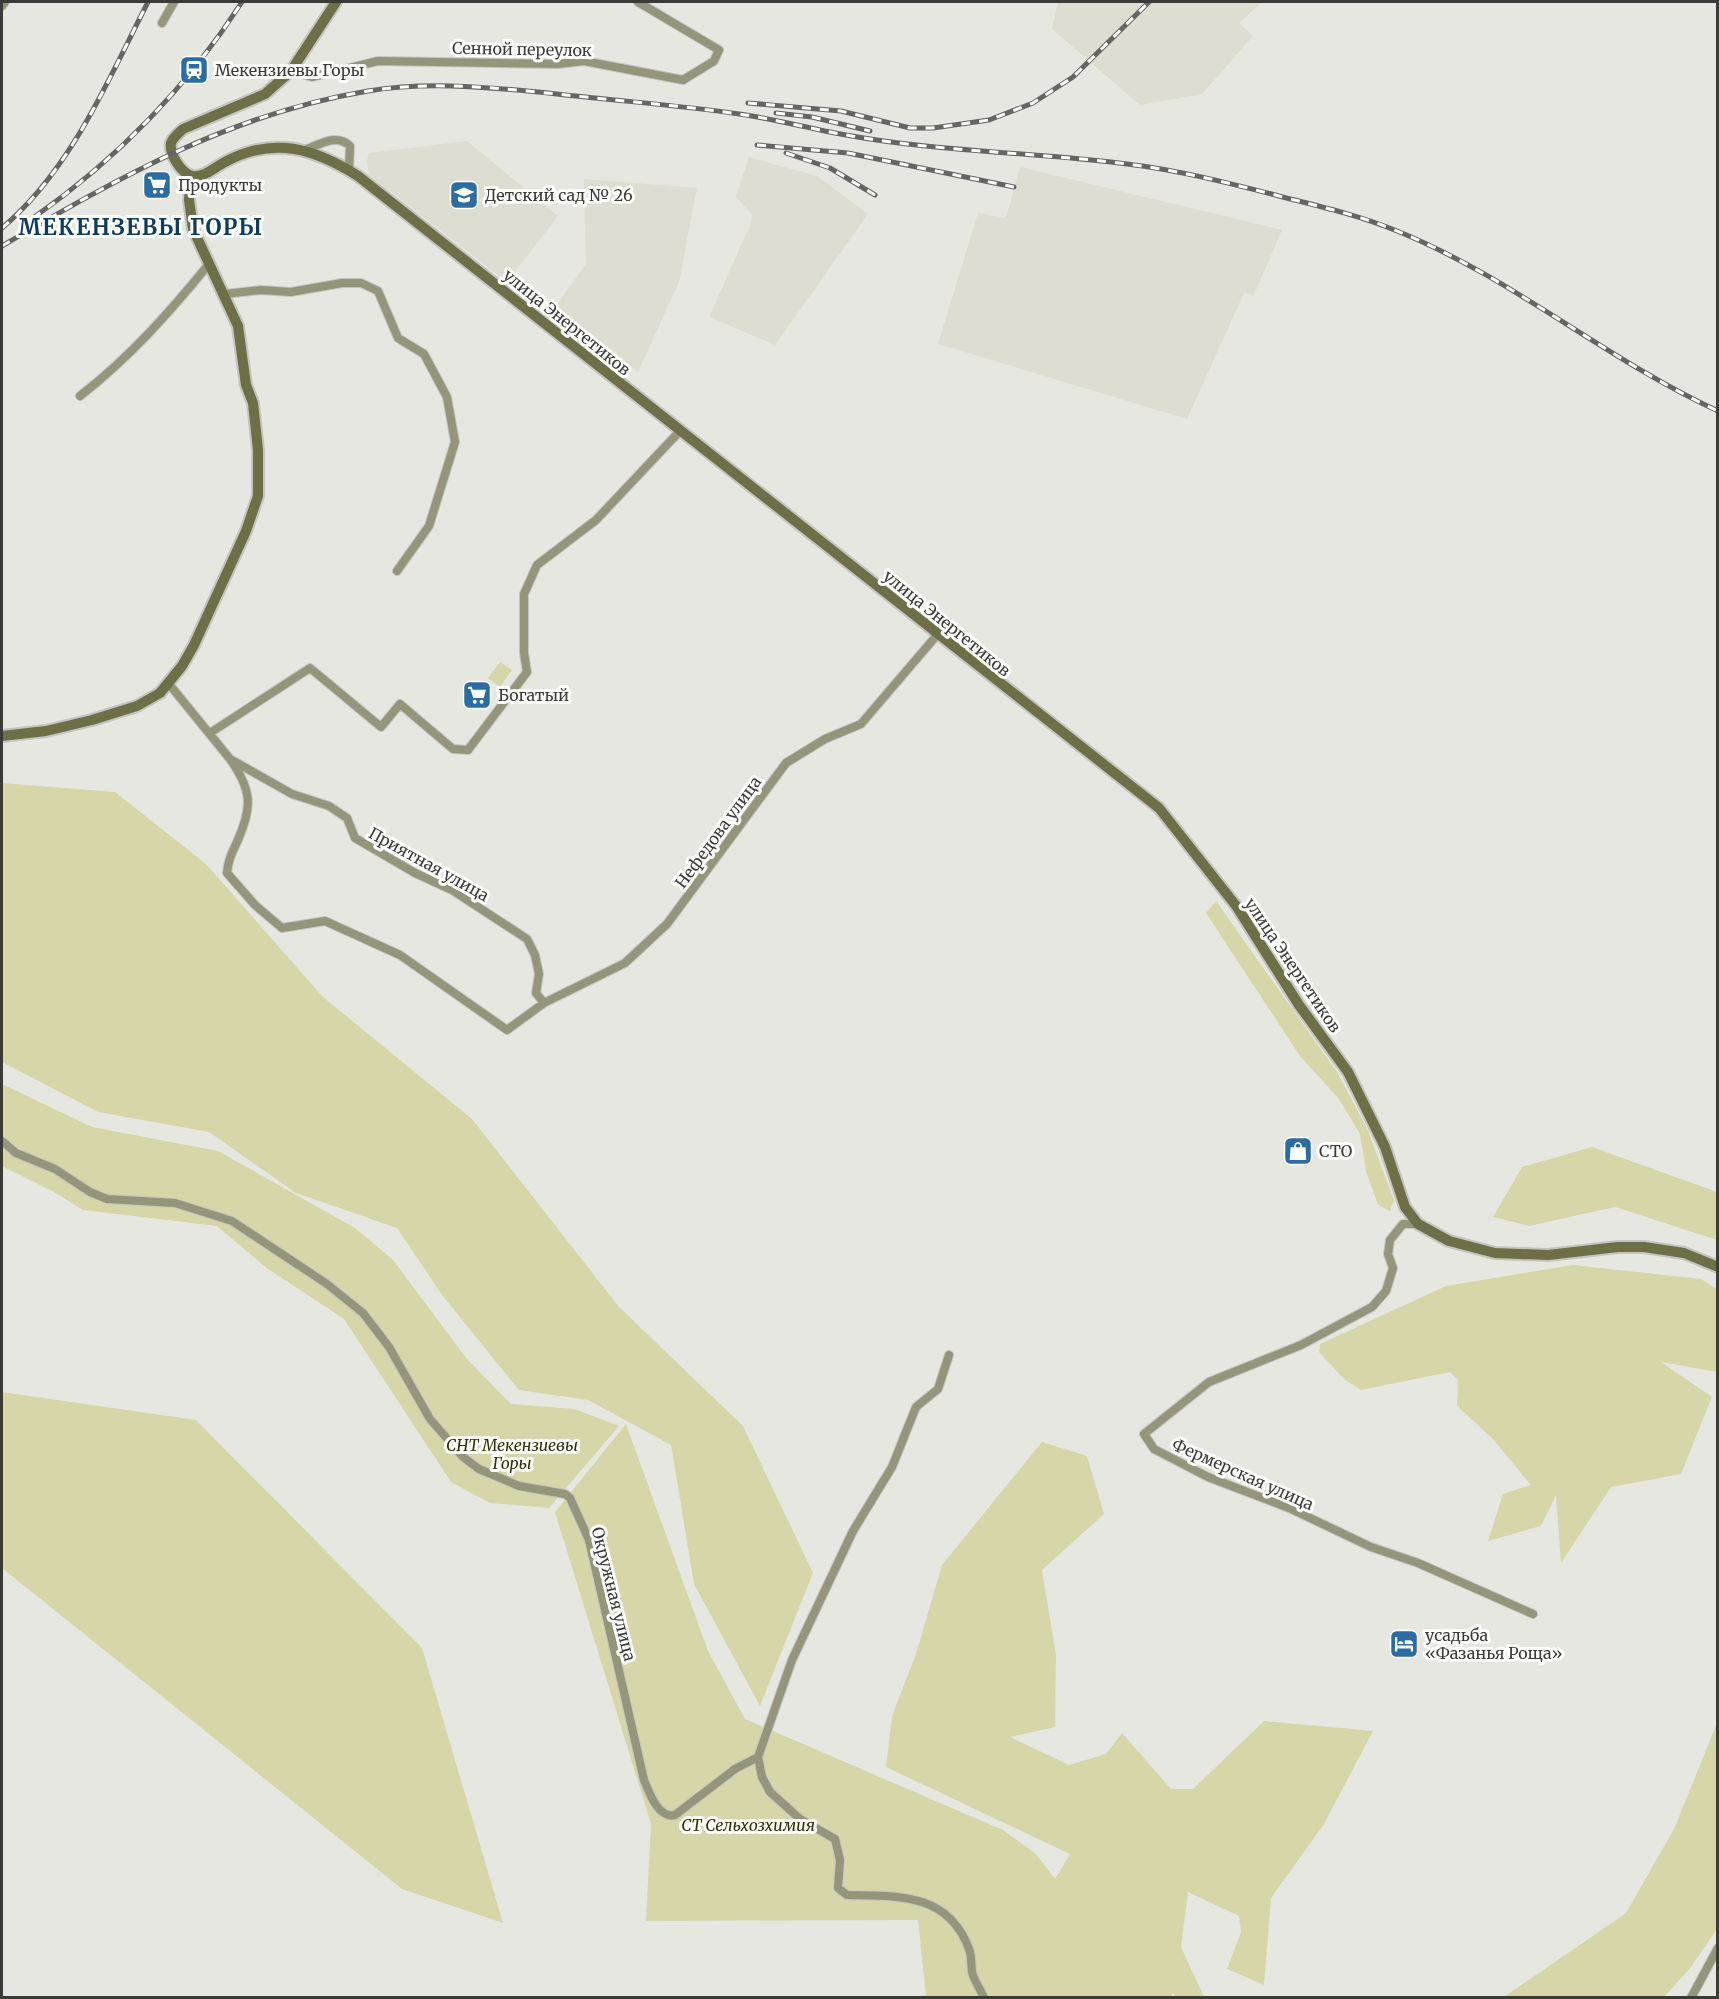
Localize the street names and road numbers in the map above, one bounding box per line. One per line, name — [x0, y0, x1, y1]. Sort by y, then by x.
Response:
street label: Сенной переулок — [452, 38, 592, 60]
street label: улица Энергетиков — [499, 265, 635, 379]
street label: улица Энергетиков — [879, 566, 1015, 680]
street label: Нефедова улица — [671, 772, 766, 892]
street label: Приятная улица — [365, 823, 493, 906]
street label: улица Энергетиков — [1241, 894, 1345, 1036]
street label: Фермерская улица — [1169, 1434, 1317, 1514]
street label: Окружная улица — [588, 1525, 640, 1664]

